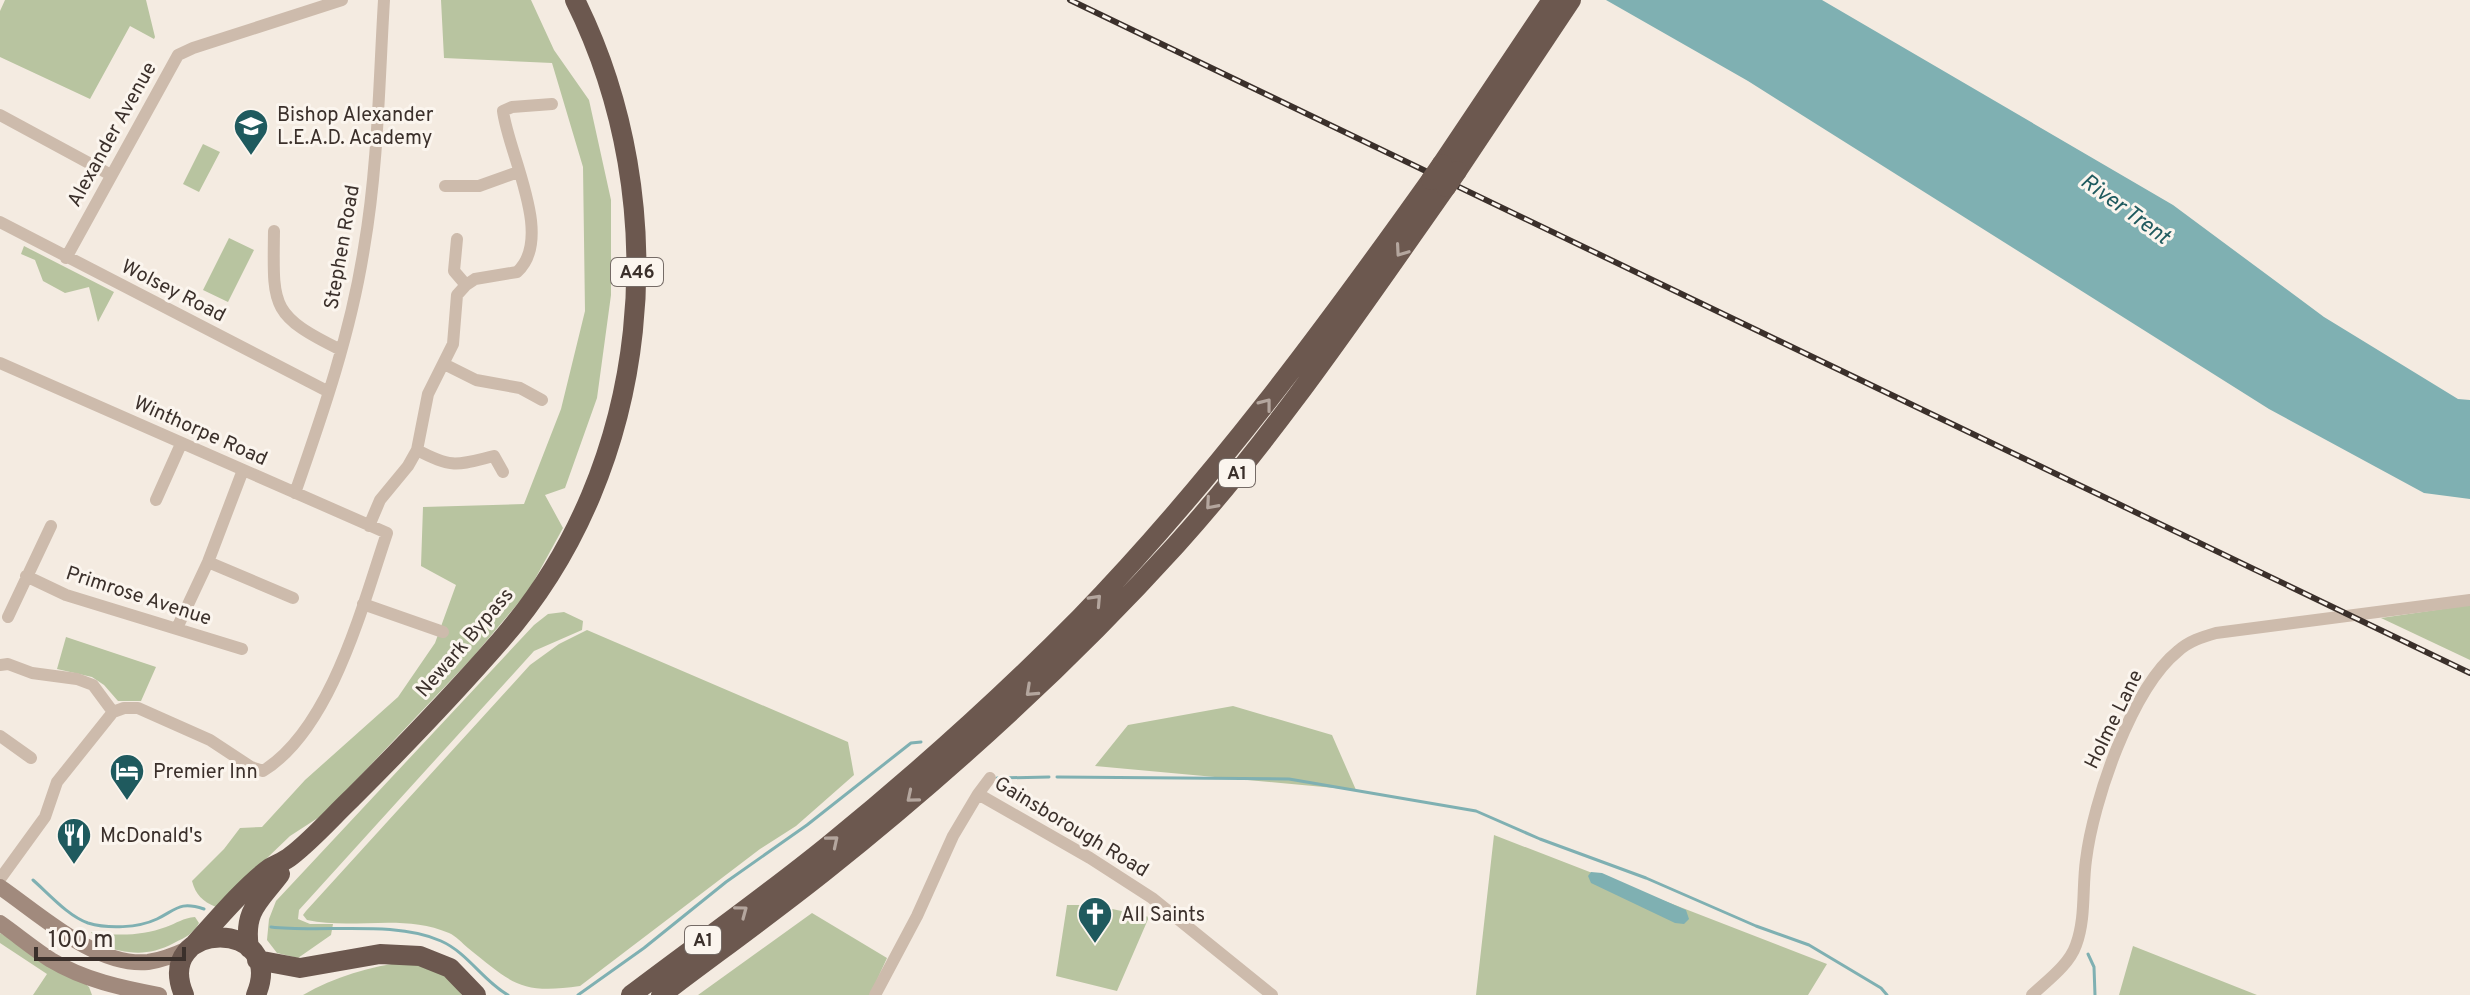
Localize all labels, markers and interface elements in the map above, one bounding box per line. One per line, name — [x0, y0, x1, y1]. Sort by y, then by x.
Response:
street label: Alexander Avenue — [62, 58, 163, 212]
place label: Bishop Alexander L.E.A.D. Academy — [277, 103, 434, 152]
school or university icon: Bishop Alexander L.E.A.D. Academy — [232, 107, 270, 157]
water label: River Trent — [2075, 169, 2175, 252]
street label: Stephen Road — [319, 183, 367, 312]
one-way arrow — [1396, 243, 1411, 257]
street label: Wolsey Road — [116, 254, 230, 329]
road number: A46 — [611, 258, 663, 286]
street label: Winthorpe Road — [129, 391, 271, 473]
one-way arrow — [1257, 398, 1271, 412]
road number: A1 — [1219, 459, 1255, 487]
one-way arrow — [1206, 494, 1221, 509]
street label: Primrose Avenue — [62, 561, 214, 633]
street label: Newark Bypass — [411, 583, 520, 703]
one-way arrow — [1087, 595, 1102, 609]
street label: Holme Lane — [2080, 666, 2150, 774]
one-way arrow — [1026, 681, 1040, 696]
hotel icon: Premier Inn — [108, 752, 146, 802]
place label: Premier Inn — [153, 760, 258, 786]
street label: Gainsborough Road — [989, 771, 1153, 884]
one-way arrow — [907, 787, 922, 802]
restaurant icon: McDonald's — [55, 816, 93, 866]
place label: McDonald's — [100, 824, 203, 850]
one-way arrow — [824, 836, 838, 851]
church icon: All Saints — [1076, 895, 1114, 945]
place label: All Saints — [1121, 903, 1205, 929]
one-way arrow — [733, 906, 748, 920]
scale bar — [36, 911, 184, 961]
text: 100 m — [48, 926, 114, 956]
road number: A1 — [685, 926, 721, 954]

